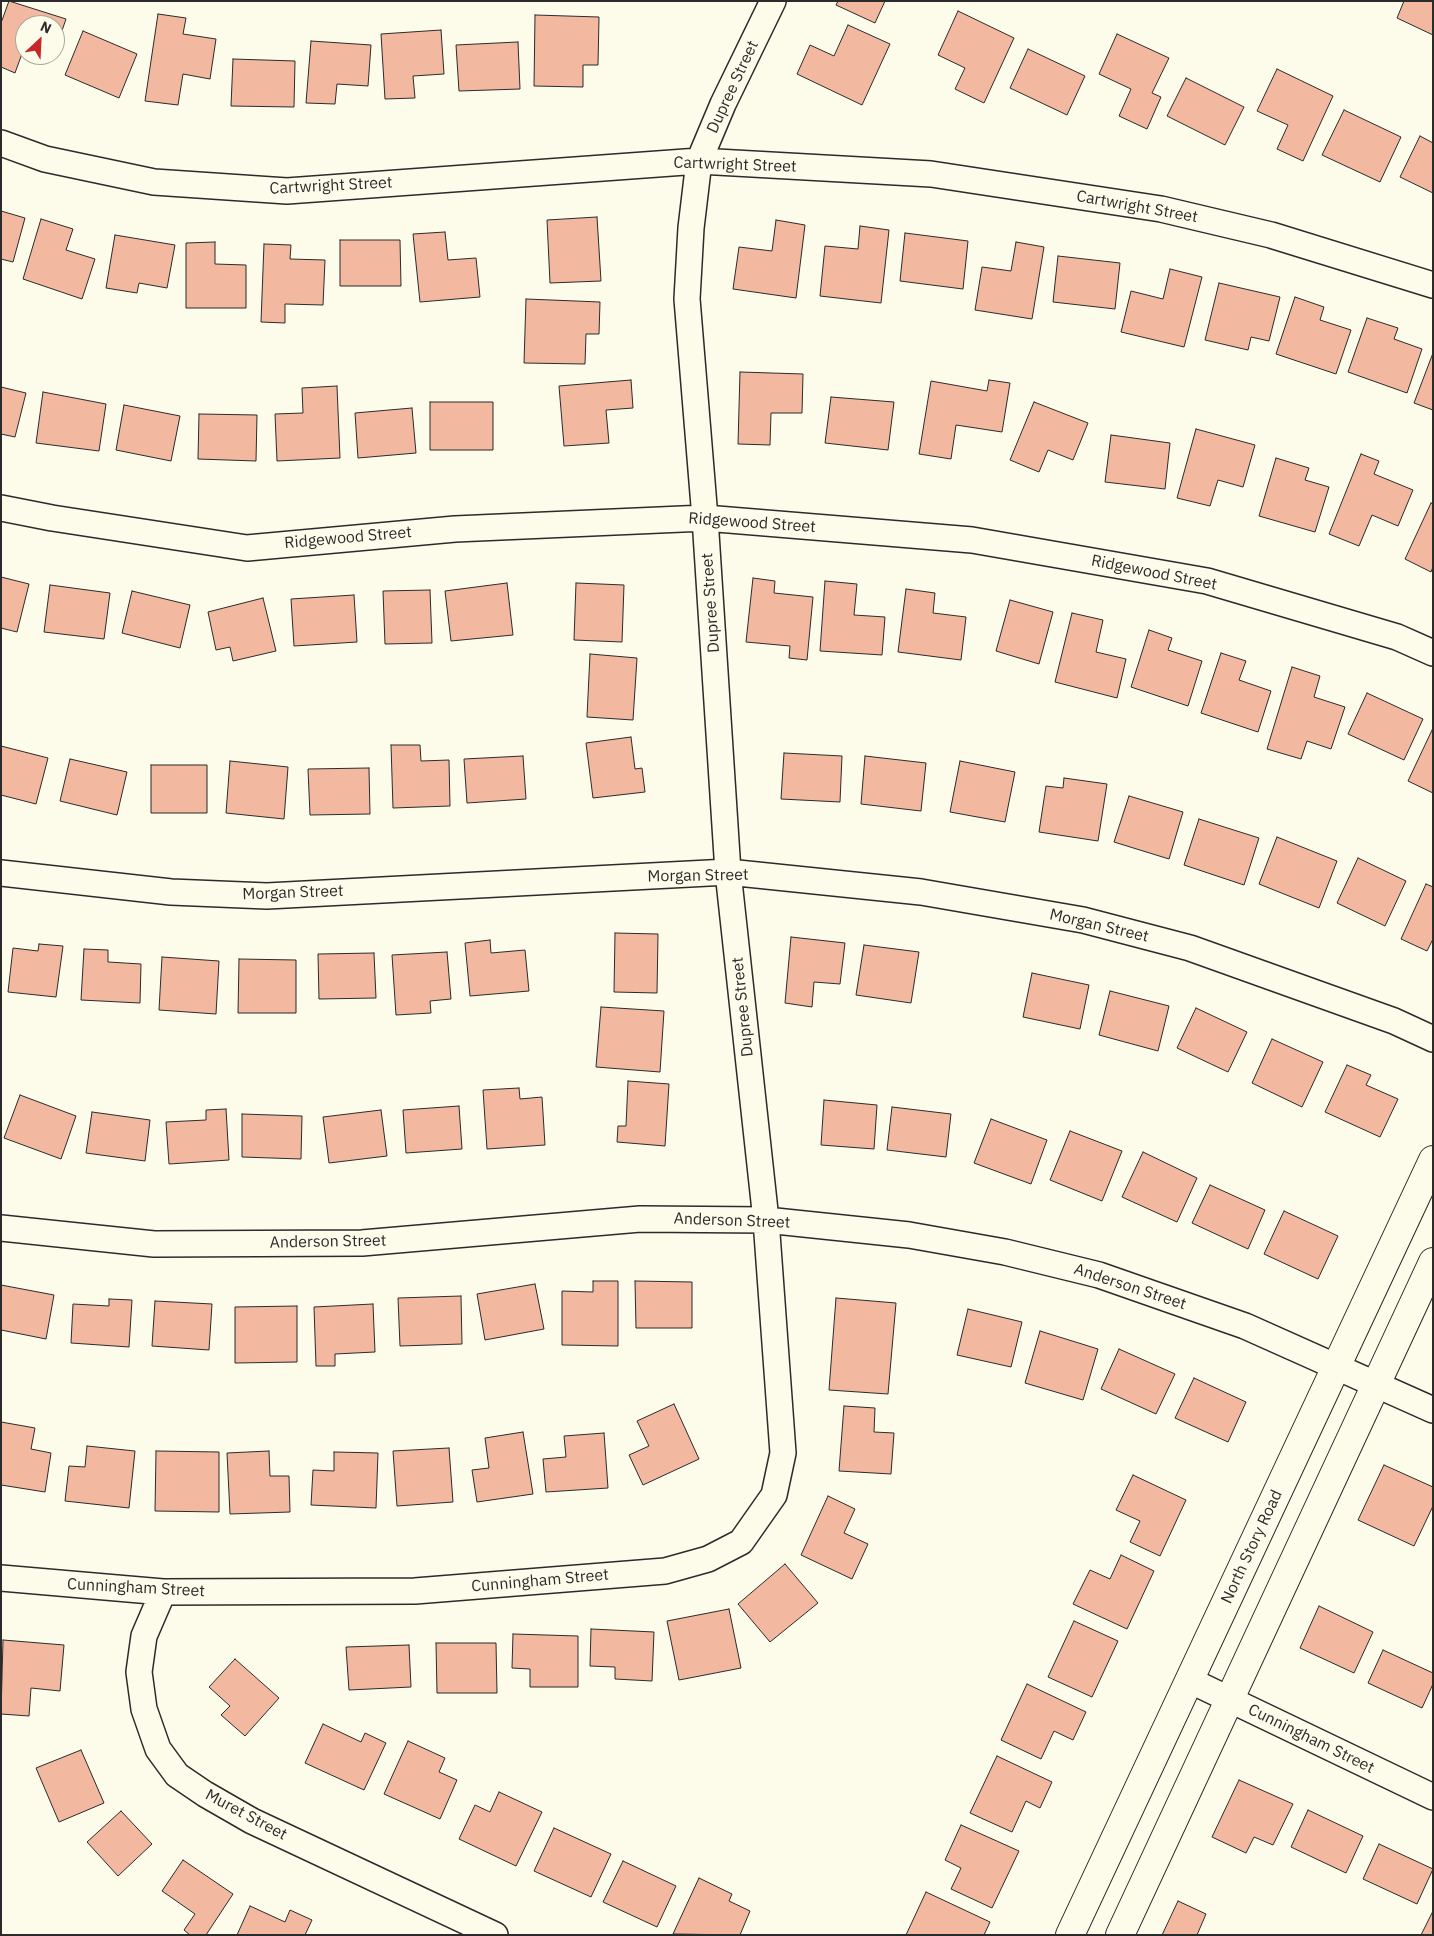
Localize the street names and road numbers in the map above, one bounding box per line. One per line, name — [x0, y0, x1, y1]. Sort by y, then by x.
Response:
street label: Dupree Street — [703, 38, 763, 136]
street label: Cartwright Street — [673, 153, 797, 177]
street label: Cartwright Street — [269, 173, 393, 199]
street label: Cartwright Street — [1075, 187, 1199, 227]
street label: Ridgewood Street — [688, 509, 816, 537]
street label: Ridgewood Street — [284, 523, 412, 553]
street label: Ridgewood Street — [1090, 551, 1218, 595]
street label: Dupree Street — [698, 552, 724, 654]
street label: Morgan Street — [647, 866, 749, 886]
street label: Morgan Street — [242, 882, 344, 904]
street label: Morgan Street — [1048, 905, 1150, 947]
street label: Dupree Street — [728, 956, 758, 1058]
street label: Anderson Street — [673, 1209, 791, 1233]
street label: Anderson Street — [269, 1231, 387, 1253]
street label: Anderson Street — [1071, 1260, 1189, 1314]
street label: North Story Road — [1217, 1487, 1287, 1607]
street label: Cunningham Street — [470, 1565, 610, 1597]
street label: Cunningham Street — [67, 1575, 205, 1601]
street label: Cunningham Street — [1245, 1700, 1377, 1778]
street label: Muret Street — [202, 1785, 290, 1845]

